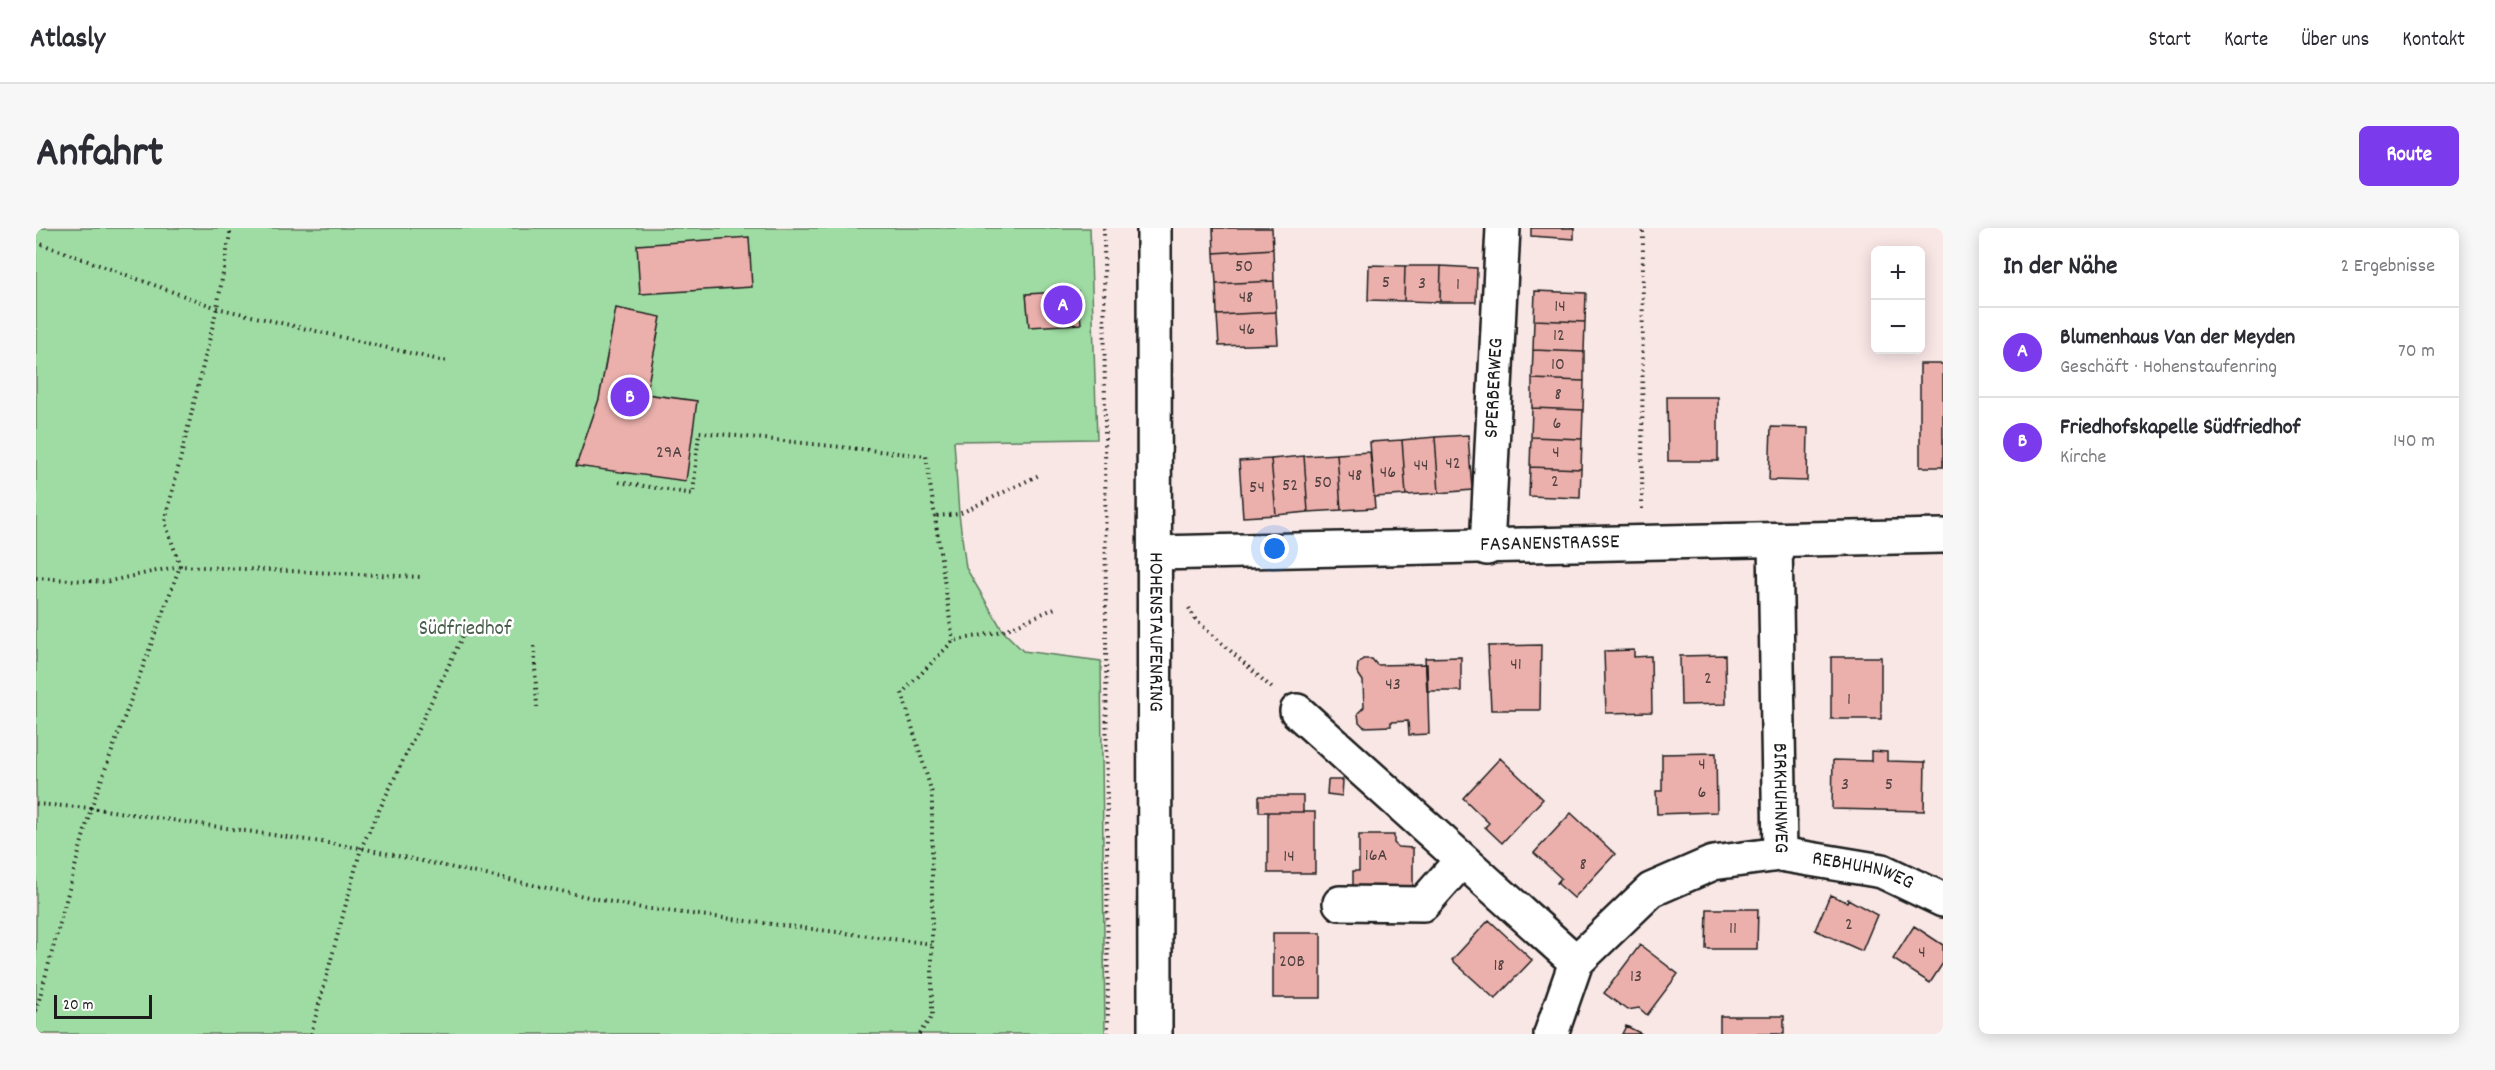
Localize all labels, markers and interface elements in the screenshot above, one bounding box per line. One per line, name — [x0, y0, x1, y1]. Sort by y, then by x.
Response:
text: Atlasly — [30, 21, 105, 61]
text: Start — [2149, 26, 2191, 56]
text: Karte — [2224, 26, 2268, 56]
text: Über uns — [2301, 26, 2369, 56]
text: Kontakt — [2402, 26, 2465, 56]
text: Anfahrt — [36, 126, 163, 186]
button: Route — [2359, 126, 2459, 186]
map controls — [1871, 246, 1925, 354]
button: + — [1871, 246, 1925, 300]
text: In der Nähe — [2003, 249, 2117, 286]
text: 2 Ergebnisse — [2340, 253, 2435, 281]
house number: 50 — [1235, 255, 1253, 280]
house number: 5 — [1382, 271, 1390, 296]
house number: 3 — [1418, 272, 1426, 297]
house number: 1 — [1456, 273, 1460, 298]
pin: A — [1044, 282, 1082, 328]
house number: 48 — [1239, 286, 1253, 311]
house number: 14 — [1554, 295, 1566, 320]
button: − — [1871, 300, 1925, 354]
house number: 46 — [1239, 318, 1255, 343]
text: Blumenhaus Van der Meyden — [2060, 323, 2295, 354]
house number: 12 — [1553, 324, 1565, 349]
street label: SPERBERWEG — [1477, 337, 1512, 439]
text: A — [2017, 338, 2028, 366]
text: 70 m — [2398, 338, 2435, 366]
house number: 10 — [1551, 353, 1565, 378]
text: Geschäft · Hohenstaufenring — [2060, 354, 2277, 382]
pin: B — [610, 374, 650, 420]
house number: 8 — [1554, 383, 1562, 408]
house number: 6 — [1553, 412, 1561, 437]
text: Friedhofskapelle Südfriedhof — [2060, 413, 2300, 444]
text: B — [2018, 428, 2027, 456]
text: 140 m — [2393, 428, 2435, 456]
house number: 29A — [656, 441, 682, 466]
house number: 4 — [1552, 441, 1560, 466]
text: Kirche — [2060, 444, 2106, 472]
house number: 42 — [1445, 452, 1461, 477]
house number: 44 — [1414, 454, 1428, 479]
house number: 46 — [1380, 461, 1396, 486]
house number: 48 — [1348, 464, 1362, 489]
house number: 2 — [1551, 470, 1559, 495]
house number: 50 — [1314, 471, 1332, 496]
house number: 52 — [1282, 474, 1298, 499]
house number: 54 — [1249, 476, 1265, 501]
street label: FASANENSTRASSE — [1480, 528, 1620, 561]
your location — [1260, 534, 1289, 563]
street label: HOHENSTAUFENRING — [1139, 552, 1170, 712]
park label: Südfriedhof — [419, 615, 512, 645]
house number: 41 — [1510, 653, 1522, 678]
house number: 2 — [1704, 667, 1712, 692]
house number: 43 — [1385, 673, 1401, 698]
house number: 1 — [1847, 688, 1851, 713]
street label: BIRKHUHNWEG — [1763, 742, 1795, 854]
house number: 4 — [1698, 753, 1706, 778]
house number: 3 — [1841, 773, 1849, 798]
house number: 5 — [1885, 773, 1893, 798]
house number: 6 — [1698, 781, 1706, 806]
house number: 16A — [1365, 844, 1387, 869]
house number: 14 — [1283, 845, 1295, 870]
street label: REBHUHNWEG — [1810, 845, 1918, 899]
house number: 8 — [1579, 853, 1587, 878]
house number: 2 — [1845, 913, 1853, 938]
house number: 11 — [1729, 917, 1737, 942]
house number: 4 — [1918, 941, 1926, 966]
house number: 20B — [1279, 950, 1305, 975]
house number: 18 — [1493, 954, 1505, 979]
house number: 13 — [1630, 965, 1642, 990]
scale bar — [54, 992, 152, 1020]
text: 20 m — [63, 994, 93, 1017]

